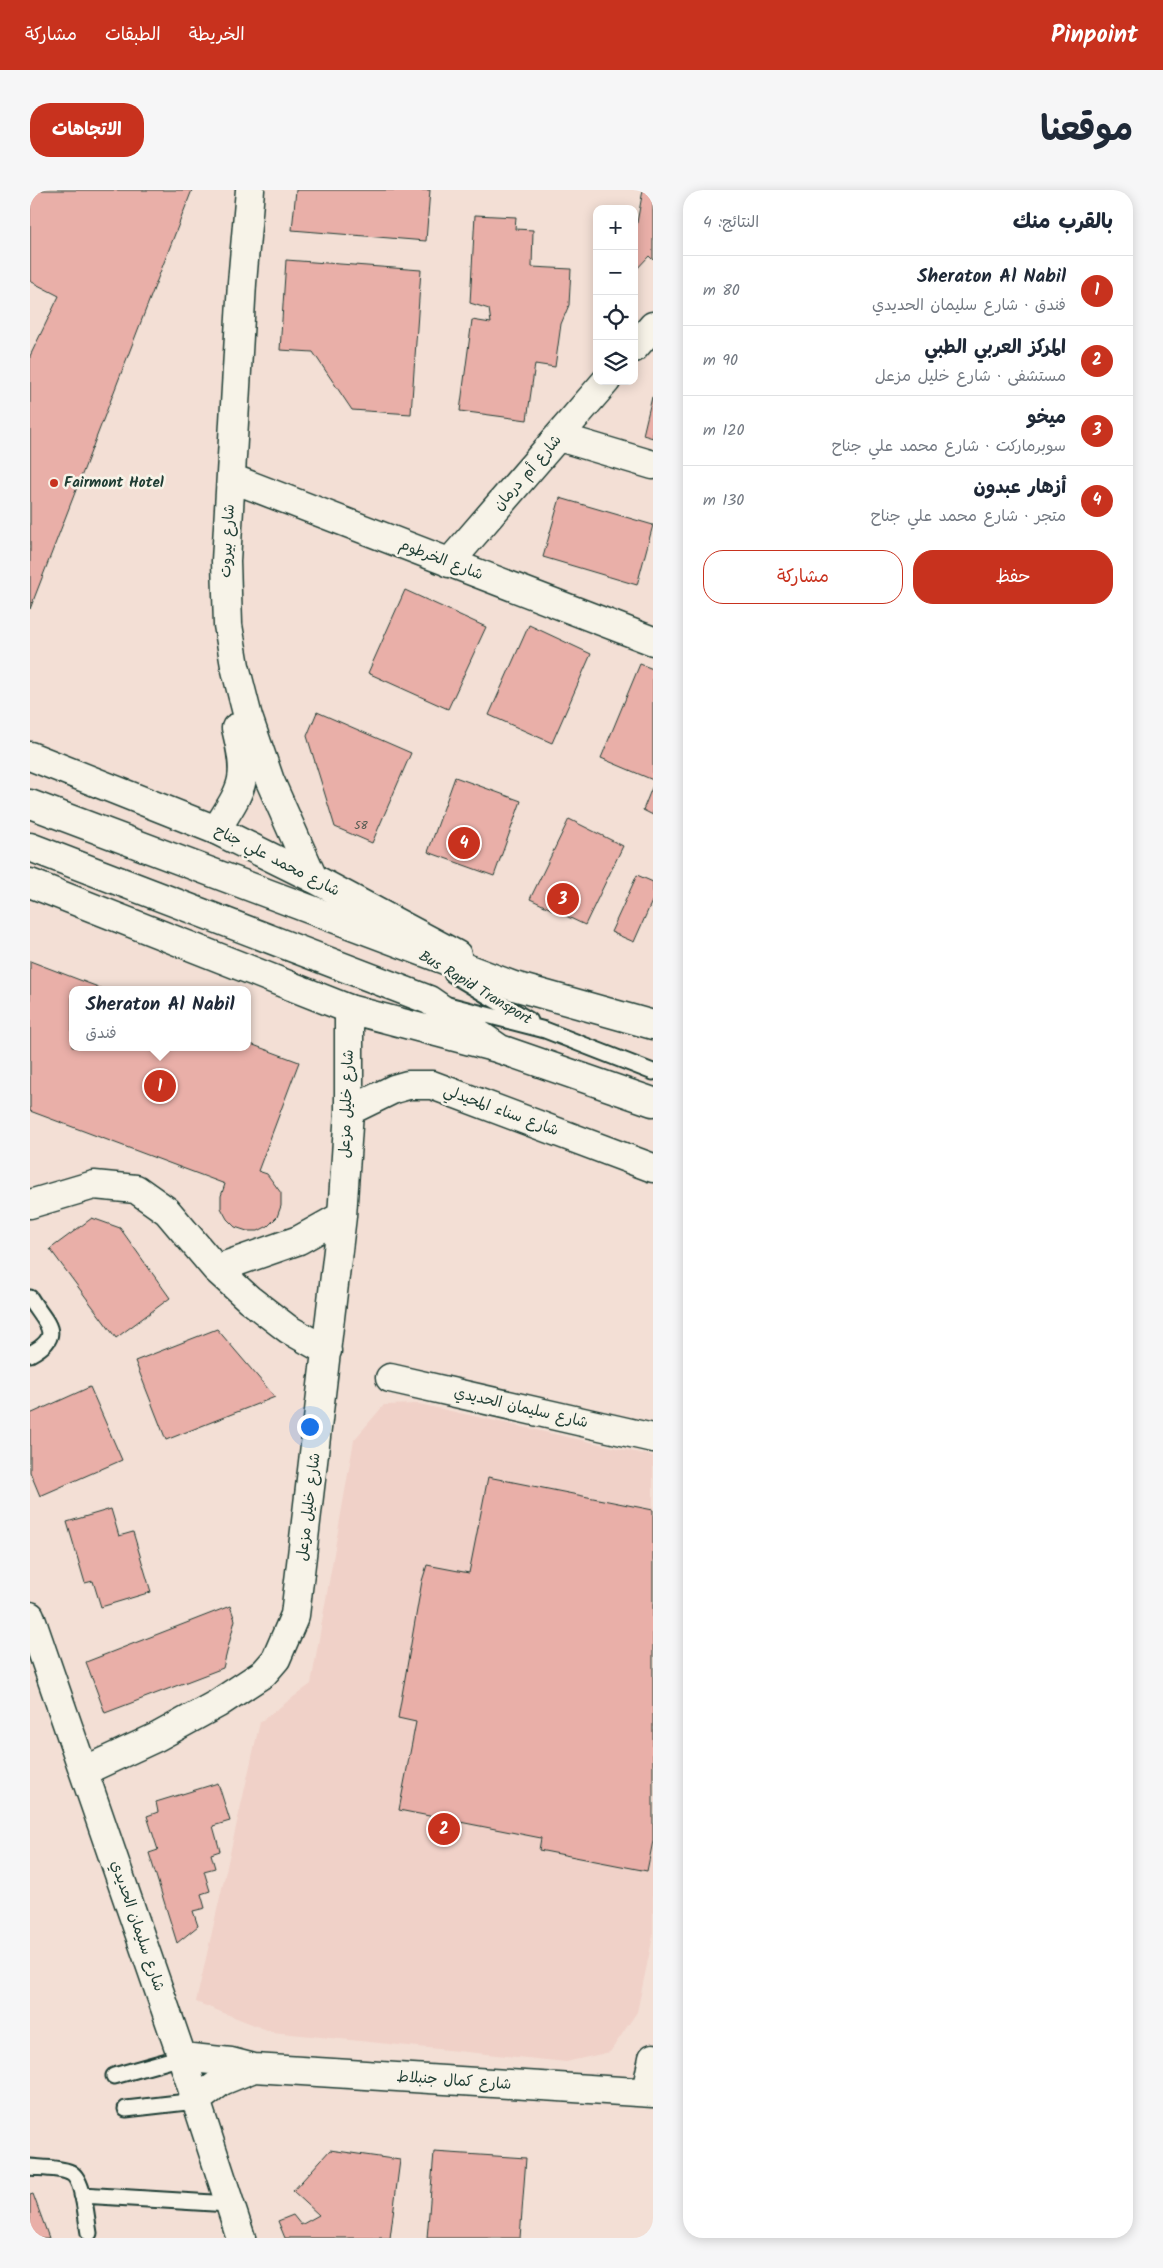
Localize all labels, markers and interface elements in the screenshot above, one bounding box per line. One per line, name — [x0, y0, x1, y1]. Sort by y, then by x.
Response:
text: Pinpoint — [1051, 16, 1138, 55]
text: مشاركة — [25, 21, 77, 50]
text: الطبقات — [105, 21, 161, 50]
text: الخريطة — [189, 21, 245, 50]
button: الاتجاهات — [30, 103, 144, 157]
text: موقعنا — [1040, 103, 1133, 159]
map controls — [593, 205, 638, 385]
button: + — [593, 205, 638, 250]
text: بالقرب منك — [1013, 206, 1113, 239]
text: النتائج: 4 — [703, 210, 759, 235]
button: − — [593, 250, 638, 295]
text: Sheraton Al Nabil — [917, 262, 1066, 292]
text: 80 m — [703, 278, 740, 303]
text: 1 — [1095, 278, 1099, 303]
text: فندق · شارع سليمان الحديدي — [872, 293, 1066, 318]
button: locate — [593, 295, 638, 340]
text: المركز العربي الطبي — [925, 333, 1066, 363]
button: layers — [593, 340, 638, 385]
text: 90 m — [703, 348, 738, 373]
text: 2 — [1092, 348, 1102, 373]
text: مستشفى · شارع خليل مزعل — [875, 364, 1066, 389]
text: ميخو — [1027, 403, 1066, 433]
text: 120 m — [703, 418, 745, 443]
text: 3 — [1093, 418, 1101, 443]
street label: شارع أم درمان — [488, 430, 568, 516]
text: سوبرماركت · شارع محمد علي جناح — [832, 434, 1066, 459]
place label: Fairmont Hotel — [64, 471, 164, 495]
text: أزهار عبدون — [974, 473, 1066, 503]
marker: Fairmont Hotel — [48, 477, 60, 489]
text: 130 m — [703, 488, 744, 513]
text: 4 — [1093, 488, 1101, 513]
street label: شارع بيروت — [214, 504, 242, 578]
text: متجر · شارع محمد علي جناح — [871, 504, 1066, 529]
street label: شارع الخرطوم — [396, 533, 486, 587]
button: مشاركة — [703, 550, 903, 604]
button: حفظ — [913, 550, 1113, 604]
house number: 58 — [354, 816, 369, 835]
street label: شارع محمد علي جناح — [210, 819, 344, 903]
pin: 4 — [448, 824, 480, 862]
pin: 3 — [547, 880, 579, 918]
street label: Bus Rapid Transport — [414, 945, 536, 1031]
popup — [69, 986, 251, 1051]
text: Sheraton Al Nabil — [86, 990, 234, 1020]
text: فندق — [86, 1021, 117, 1046]
street label: شارع خليل مزعل — [333, 1049, 361, 1159]
pin: 1 — [144, 1067, 176, 1105]
street label: شارع سناء المحيدلي — [440, 1079, 562, 1143]
street label: شارع سليمان الحديدي — [452, 1381, 590, 1435]
your location — [297, 1414, 323, 1440]
street label: شارع خليل مزعل — [290, 1452, 328, 1562]
pin: 2 — [428, 1810, 460, 1848]
street label: شارع سليمان الحديدي — [103, 1857, 171, 1995]
street label: شارع كمال جنبلاط — [396, 2065, 512, 2097]

